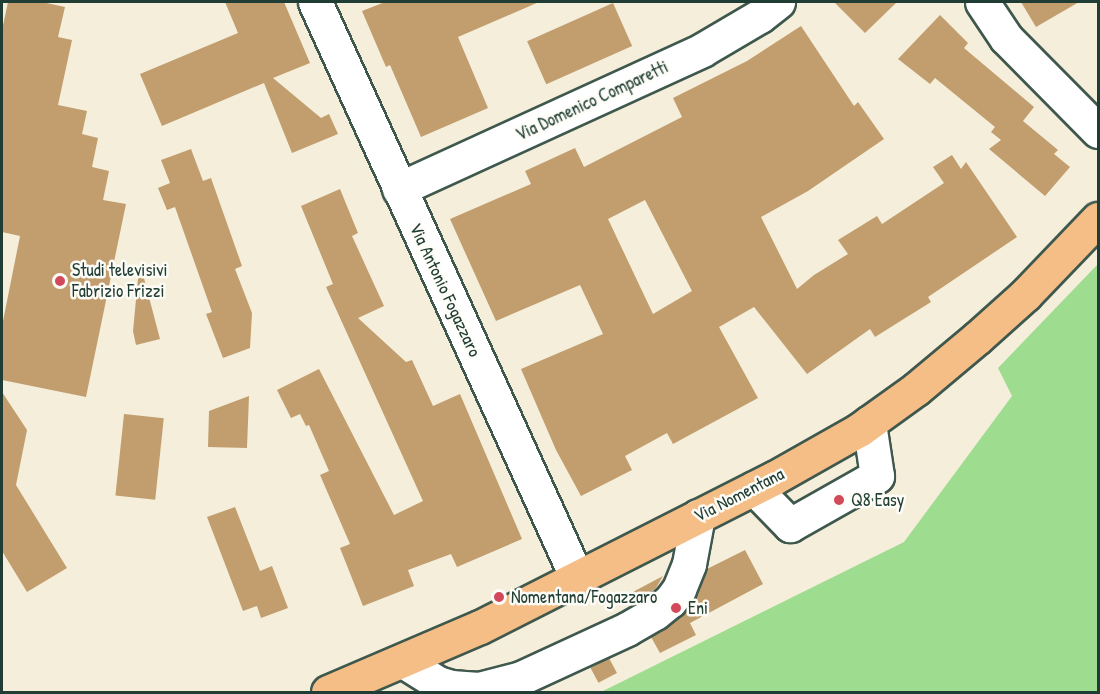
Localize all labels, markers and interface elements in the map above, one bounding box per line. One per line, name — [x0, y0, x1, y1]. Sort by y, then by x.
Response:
street label: Via Domenico Comparetti — [512, 56, 672, 146]
street label: Via Antonio Fogazzaro — [405, 220, 485, 360]
place label: Studi televisivi Fabrizio Frizzi — [72, 260, 168, 302]
marker: Studi televisivi Fabrizio Frizzi — [53, 274, 67, 288]
street label: Via Nomentana — [690, 463, 788, 527]
place label: Q8 Easy — [851, 489, 904, 511]
marker: Q8 Easy — [832, 493, 846, 507]
place label: Nomentana/Fogazzaro — [511, 586, 657, 608]
marker: Nomentana/Fogazzaro — [492, 590, 506, 604]
place label: Eni — [688, 597, 708, 619]
marker: Eni — [669, 601, 683, 615]

